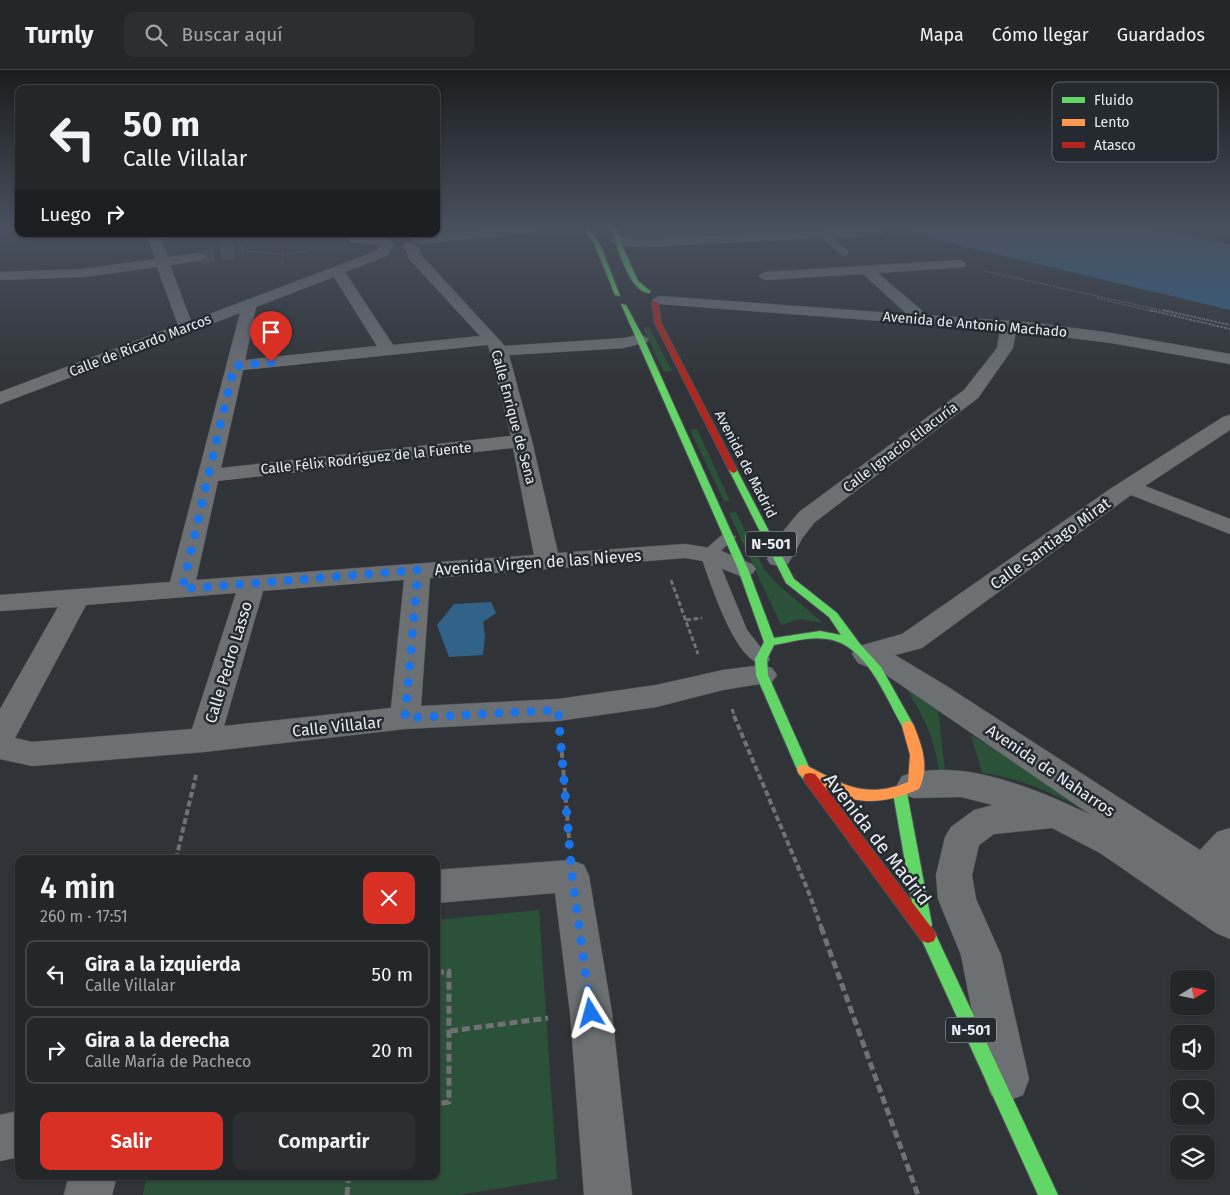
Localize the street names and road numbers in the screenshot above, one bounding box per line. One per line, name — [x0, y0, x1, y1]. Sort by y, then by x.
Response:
street label: Avenida de Antonio Machado — [882, 308, 1068, 341]
street label: Calle de Ricardo Marcos — [67, 310, 214, 380]
street label: Calle Enrique de Sena — [487, 348, 540, 486]
street label: Calle Ignacio Ellacuría — [840, 399, 961, 496]
street label: Avenida de Madrid — [711, 408, 780, 521]
street label: Calle Félix Rodríguez de la Fuente — [260, 439, 472, 478]
street label: Calle Santiago Mirat — [986, 493, 1114, 593]
road number: N-501 — [746, 532, 796, 556]
street label: Avenida Virgen de las Nieves — [434, 546, 642, 579]
street label: Calle Pedro Lasso — [201, 599, 256, 725]
street label: Calle Villalar — [291, 712, 384, 741]
street label: Avenida de Naharros — [983, 720, 1119, 821]
street label: Avenida de Madrid — [819, 769, 936, 910]
road number: N-501 — [946, 1018, 996, 1042]

